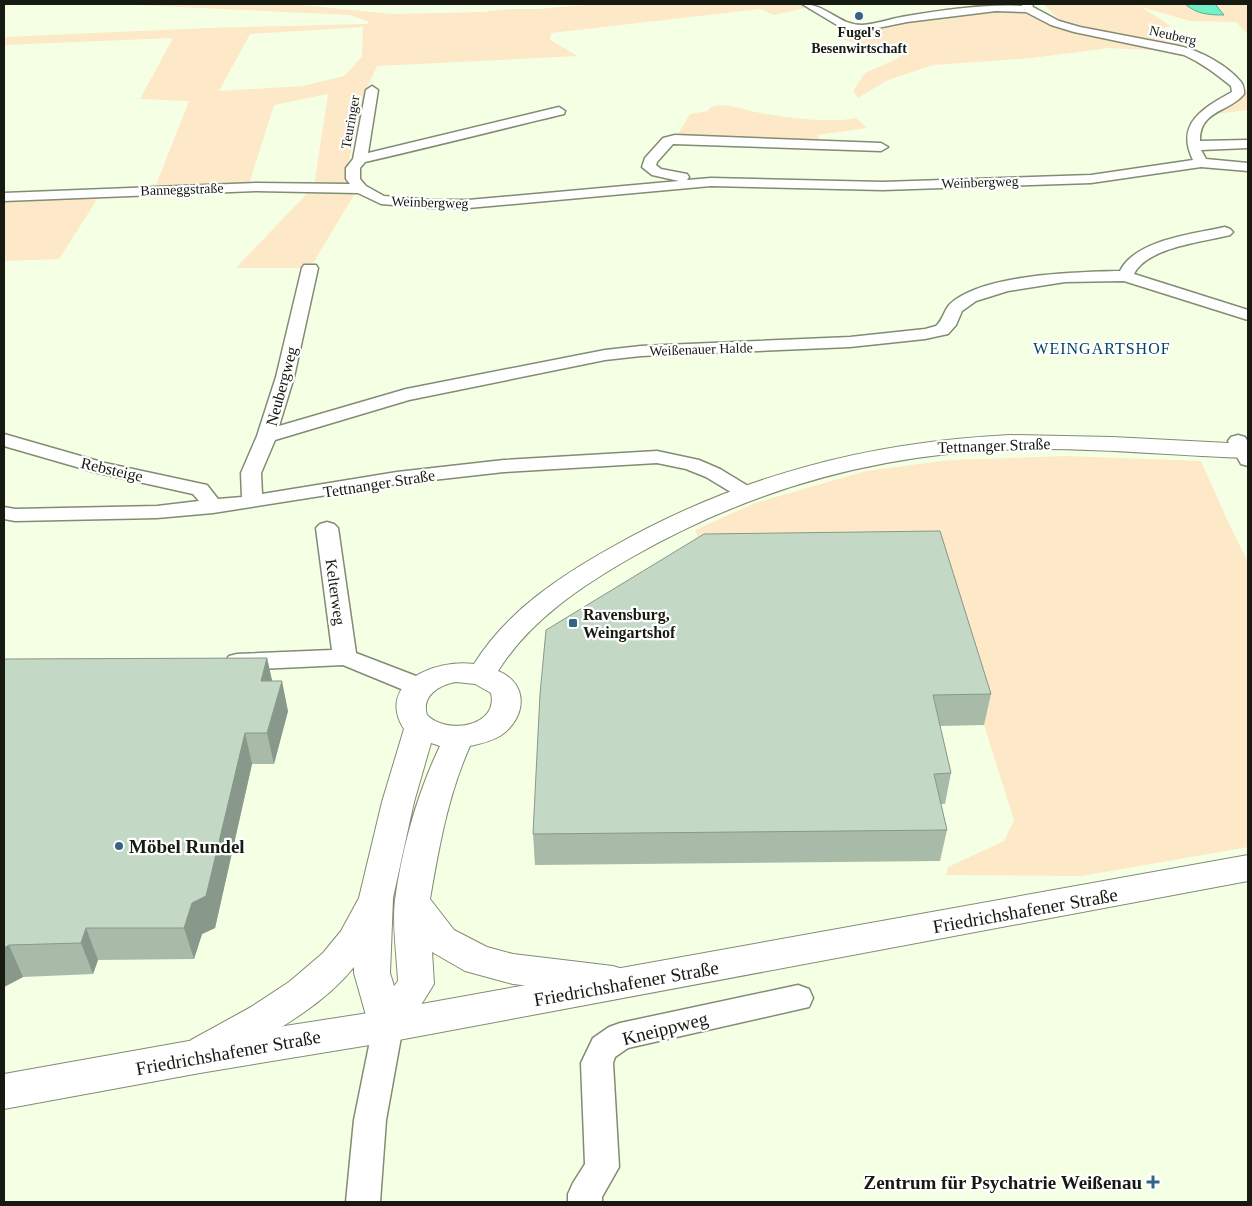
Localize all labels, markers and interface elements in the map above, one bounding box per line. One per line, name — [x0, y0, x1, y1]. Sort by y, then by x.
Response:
marker: Fugel's Besenwirtschaft — [853, 10, 865, 22]
street label: Neuberg — [1148, 23, 1198, 48]
place label: Fugel's Besenwirtschaft — [811, 25, 907, 56]
street label: Teuringer — [338, 94, 363, 150]
street label: Weinbergweg — [941, 174, 1019, 191]
street label: Banneggstraße — [140, 181, 224, 198]
street label: Weinbergweg — [391, 194, 469, 211]
street label: Weißenauer Halde — [649, 340, 753, 359]
district label: WEINGARTSHOF — [1033, 340, 1171, 357]
street label: Neubergweg — [263, 345, 301, 428]
street label: Tettnanger Straße — [937, 435, 1051, 457]
street label: Rebsteige — [79, 454, 145, 486]
street label: Tettnanger Straße — [322, 466, 436, 502]
street label: Kelterweg — [321, 558, 349, 626]
place label: Ravensburg, Weingartshof — [583, 606, 676, 642]
marker: Ravensburg, Weingartshof — [567, 617, 579, 629]
place label: Möbel Rundel — [129, 836, 245, 857]
marker: Möbel Rundel — [113, 840, 125, 852]
street label: Friedrichshafener Straße — [931, 884, 1119, 937]
street label: Friedrichshafener Straße — [532, 957, 720, 1010]
street label: Kneippweg — [620, 1008, 711, 1049]
street label: Friedrichshafener Straße — [134, 1026, 322, 1079]
place label: Zentrum für Psychatrie Weißenau — [864, 1172, 1142, 1193]
marker: Zentrum für Psychatrie Weißenau — [1146, 1175, 1160, 1189]

